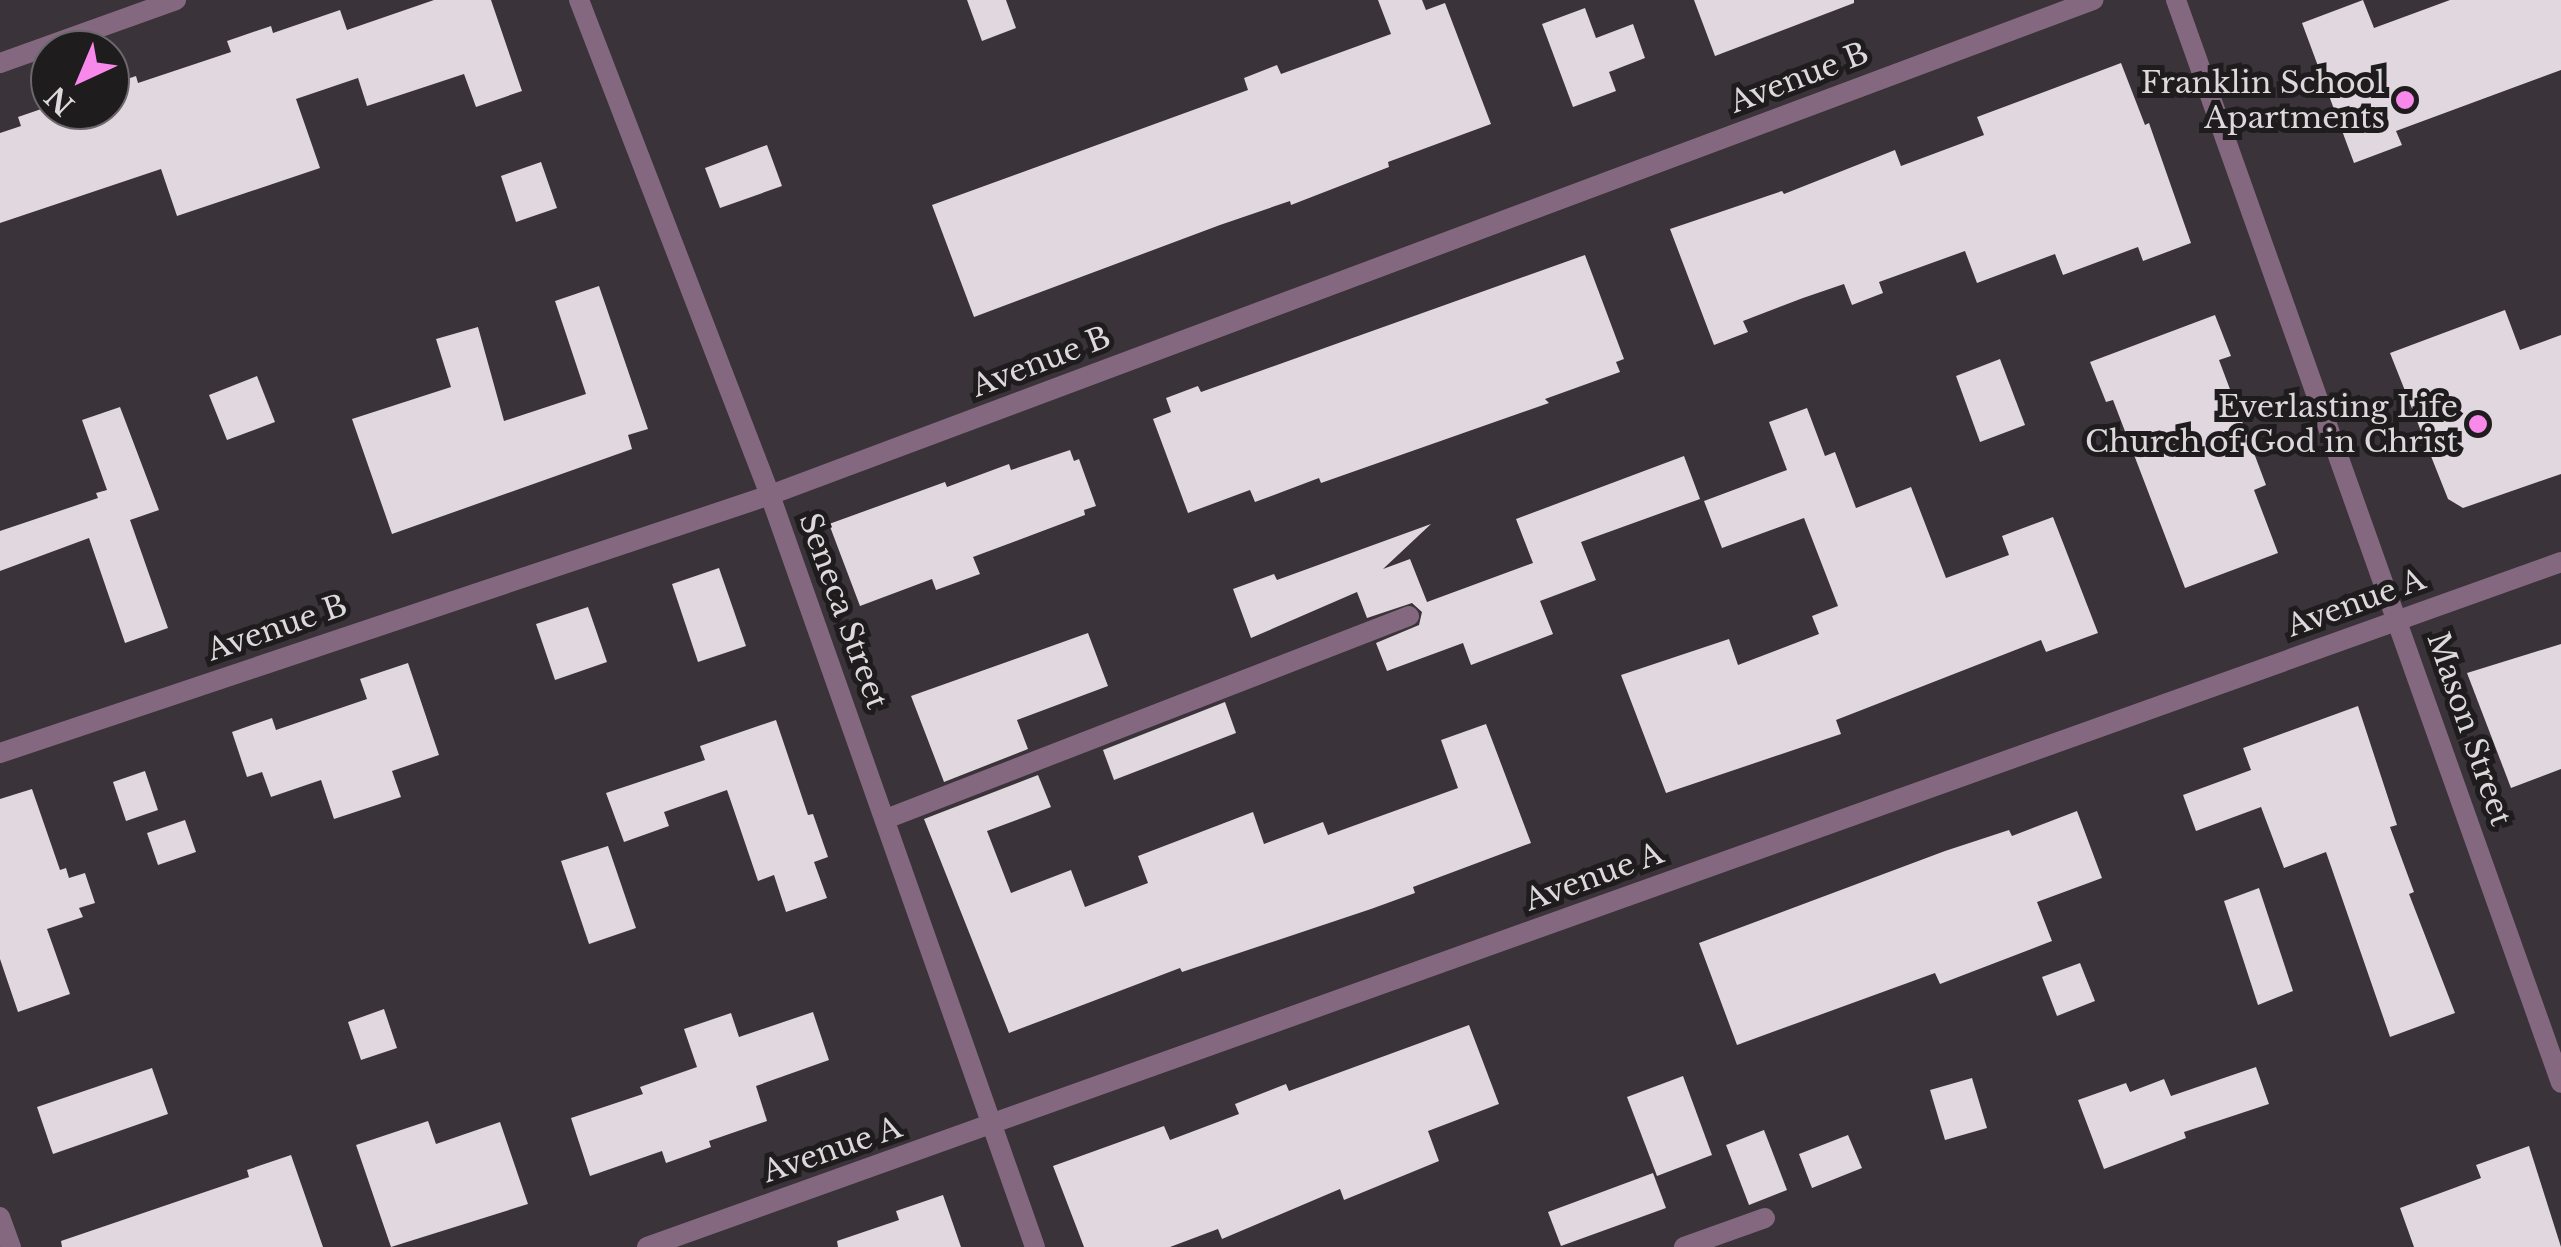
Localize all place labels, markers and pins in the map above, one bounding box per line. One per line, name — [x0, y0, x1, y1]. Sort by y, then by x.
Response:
place label: Franklin School Apartments — [2141, 65, 2385, 136]
marker: Franklin School Apartments — [2394, 89, 2416, 111]
place label: Everlasting Life Church of God in Christ — [2085, 389, 2458, 460]
marker: Everlasting Life Church of God in Christ — [2467, 413, 2489, 435]

